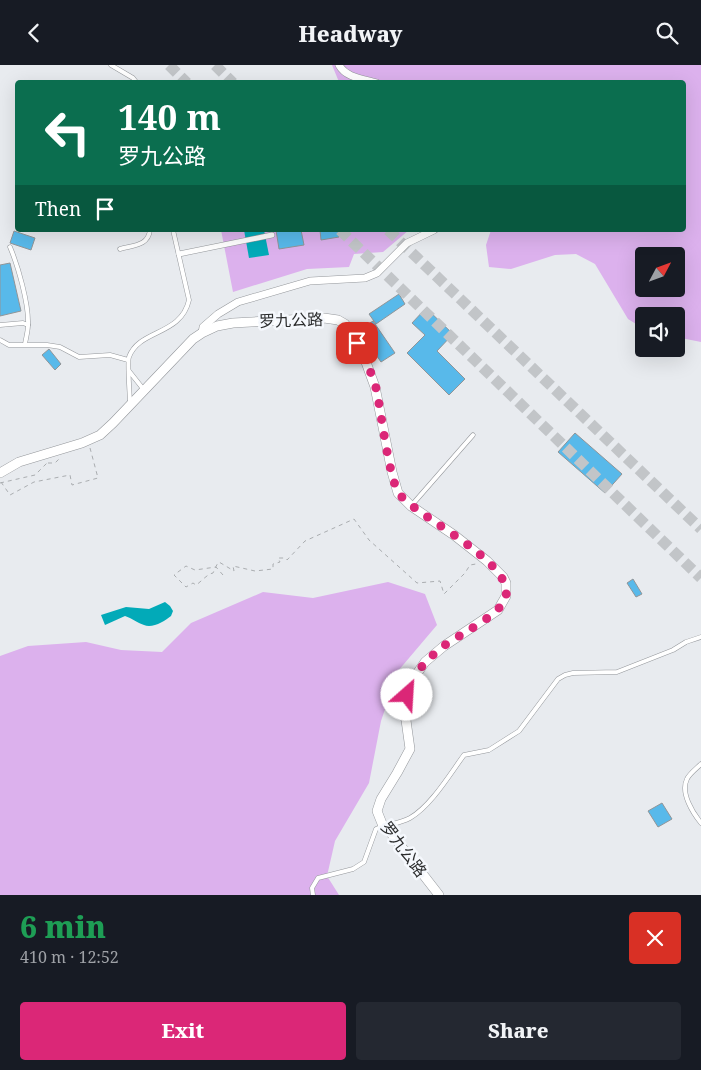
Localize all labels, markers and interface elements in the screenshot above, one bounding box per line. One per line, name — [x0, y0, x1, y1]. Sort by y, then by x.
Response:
text: Headway — [299, 18, 402, 48]
icon: back — [20, 19, 48, 47]
icon: search — [653, 19, 681, 47]
text: 140 m — [118, 93, 221, 140]
icon: left — [35, 100, 100, 165]
text: 罗九公路 — [118, 140, 206, 170]
icon: arrive — [91, 195, 119, 223]
text: Then — [35, 196, 81, 222]
north arrow — [635, 247, 685, 297]
map controls — [635, 247, 685, 357]
button: sound — [635, 307, 685, 357]
street label: 罗九公路 — [259, 308, 323, 332]
pin — [336, 322, 378, 364]
icon: arrive — [343, 329, 371, 357]
position arrow — [380, 668, 432, 720]
street label: 罗九公路 — [376, 817, 432, 881]
text: 6 min — [20, 906, 106, 947]
button: close — [629, 912, 681, 964]
text: 410 m · 12:52 — [20, 946, 119, 968]
button: Exit — [20, 1002, 346, 1060]
button: Share — [356, 1002, 681, 1060]

